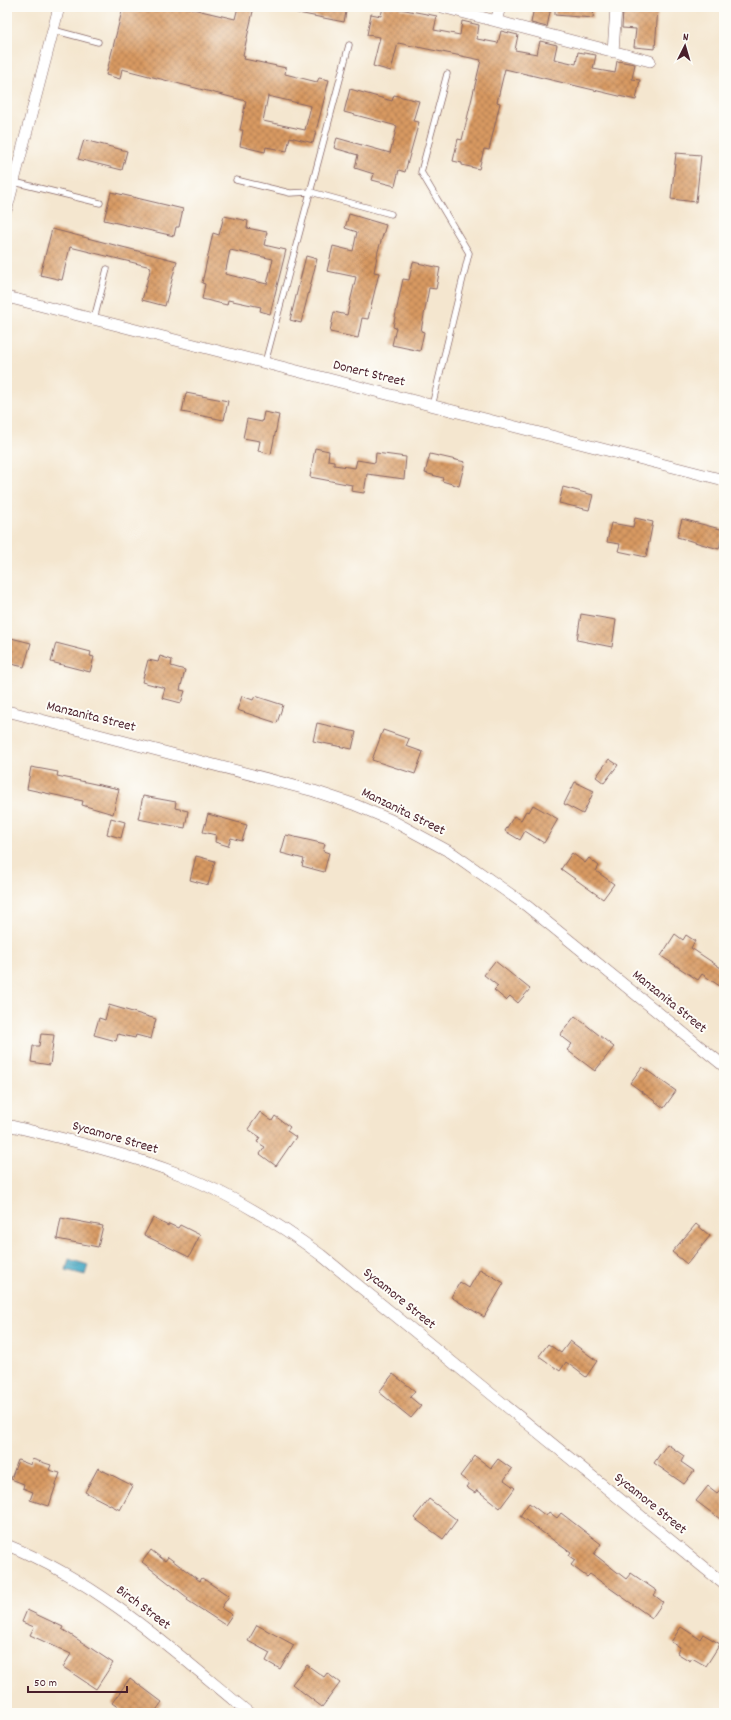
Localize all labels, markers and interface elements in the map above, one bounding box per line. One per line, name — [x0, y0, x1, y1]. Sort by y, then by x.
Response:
north arrow — [665, 26, 705, 66]
text: N — [682, 30, 690, 46]
street label: Donert Street — [331, 355, 407, 393]
street label: Manzanita Street — [44, 696, 138, 738]
street label: Manzanita Street — [358, 783, 448, 841]
street label: Manzanita Street — [627, 966, 711, 1038]
street label: Sycamore Street — [70, 1116, 160, 1160]
street label: Sycamore Street — [358, 1263, 440, 1335]
street label: Sycamore Street — [609, 1468, 691, 1540]
street label: Birch Street — [112, 1581, 174, 1635]
scale bar — [28, 1668, 127, 1694]
text: 50 m — [34, 1675, 57, 1692]

